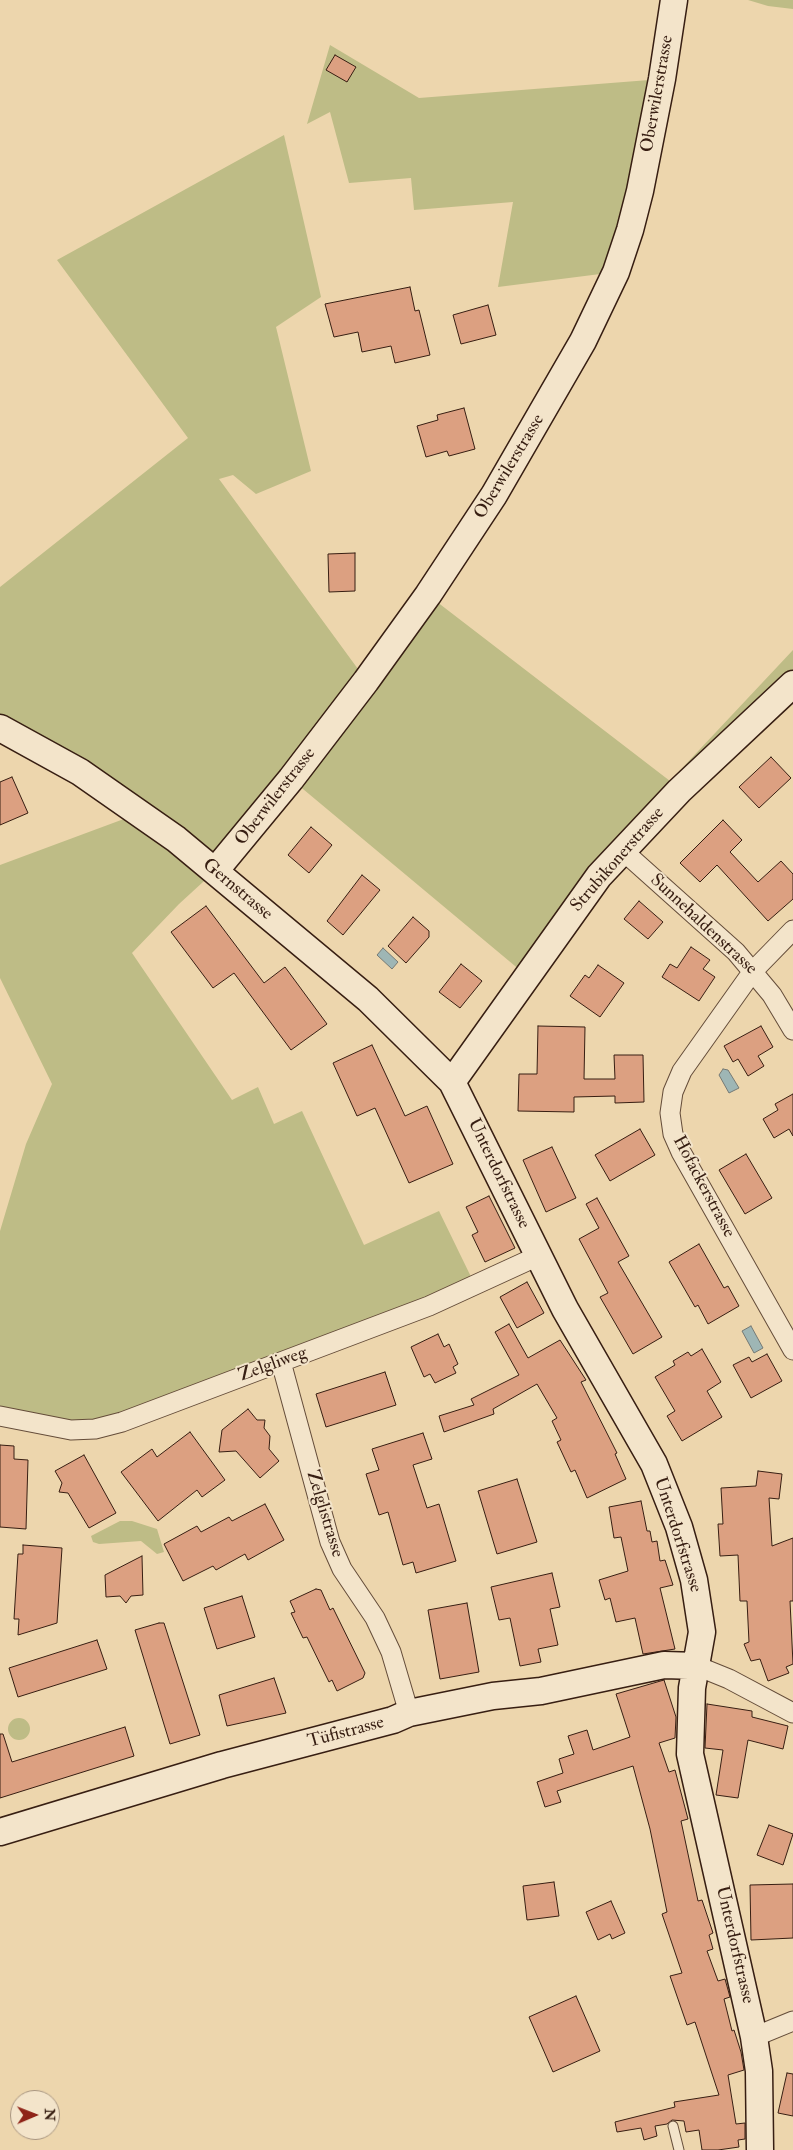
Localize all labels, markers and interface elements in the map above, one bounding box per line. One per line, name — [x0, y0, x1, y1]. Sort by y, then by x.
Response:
street label: Oberwilerstrasse — [637, 34, 679, 154]
street label: Oberwilerstrasse — [470, 411, 550, 523]
street label: Oberwilerstrasse — [231, 744, 321, 850]
street label: Strubikonerstrasse — [567, 803, 669, 917]
street label: Gernstrasse — [198, 855, 276, 925]
street label: Sunnehaldenstrasse — [645, 870, 761, 980]
street label: Unterdorfstrasse — [462, 1115, 534, 1233]
street label: Hofackerstrasse — [667, 1132, 739, 1242]
street label: Zelgliweg — [236, 1343, 310, 1387]
street label: Zelglistrasse — [301, 1468, 347, 1560]
street label: Unterdorfstrasse — [648, 1475, 706, 1595]
street label: Tüfistrasse — [305, 1712, 387, 1754]
street label: Unterdorfstrasse — [710, 1884, 758, 2006]
north arrow — [10, 2090, 60, 2140]
text: N — [41, 2108, 58, 2121]

